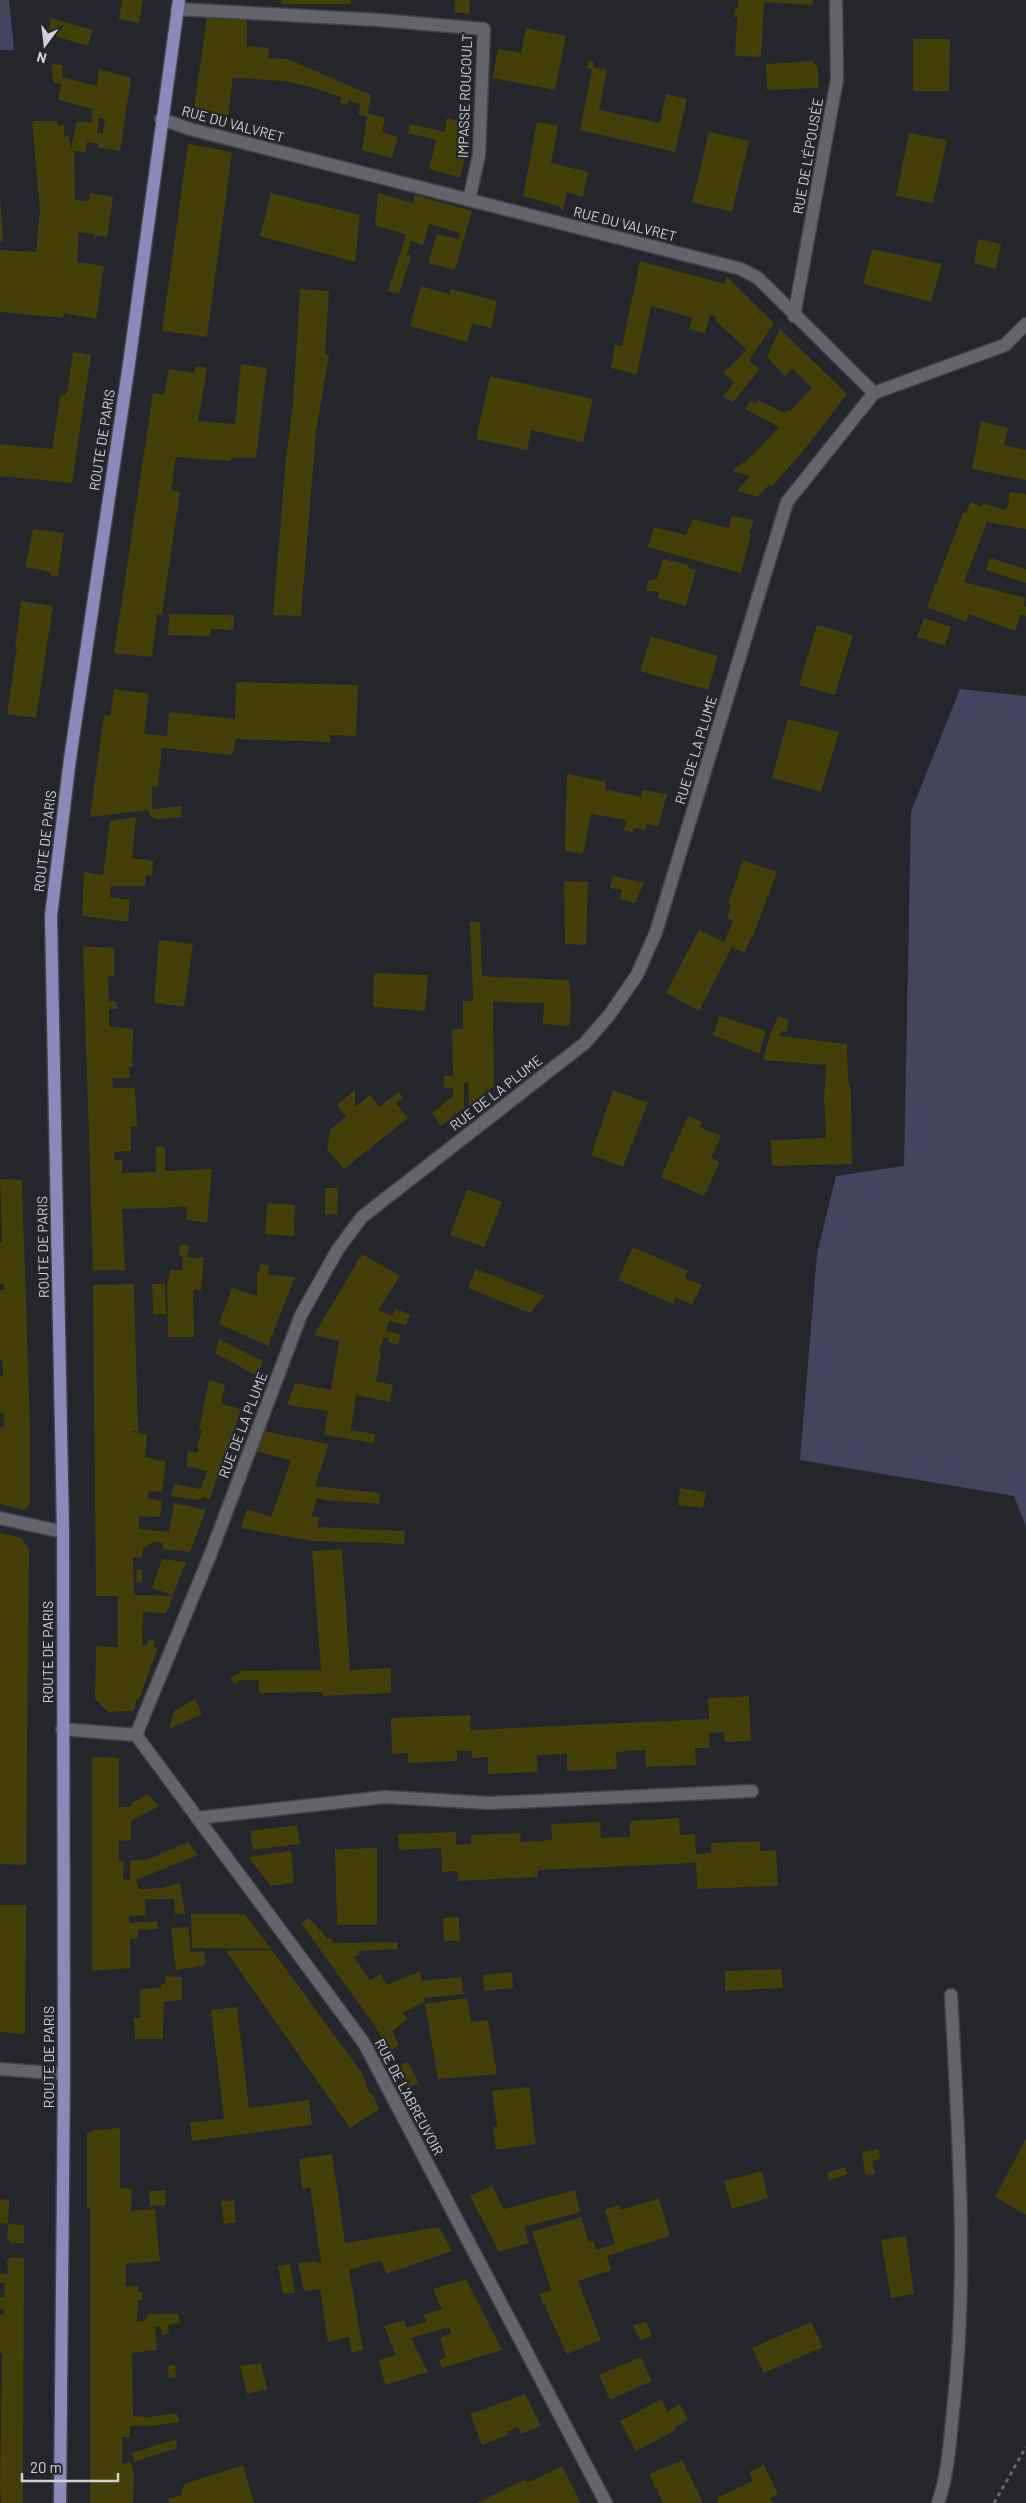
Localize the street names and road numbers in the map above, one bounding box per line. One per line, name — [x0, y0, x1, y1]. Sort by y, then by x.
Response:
street label: IMPASSE ROUCOULT — [454, 34, 475, 158]
street label: RUE DE L'ÉPOUSÉE — [789, 96, 826, 215]
street label: RUE DU VALVRET — [180, 102, 286, 145]
street label: RUE DU VALVRET — [572, 202, 678, 245]
street label: ROUTE DE PARIS — [85, 388, 118, 492]
street label: RUE DE LA PLUME — [671, 694, 720, 806]
street label: ROUTE DE PARIS — [30, 789, 59, 893]
street label: RUE DE LA PLUME — [446, 1051, 545, 1134]
street label: ROUTE DE PARIS — [33, 1196, 52, 1298]
street label: RUE DE LA PLUME — [214, 1369, 271, 1480]
street label: ROUTE DE PARIS — [39, 1601, 56, 1703]
street label: ROUTE DE PARIS — [40, 2006, 57, 2108]
street label: RUE DE L'ABREUVOIR — [372, 2036, 447, 2158]

